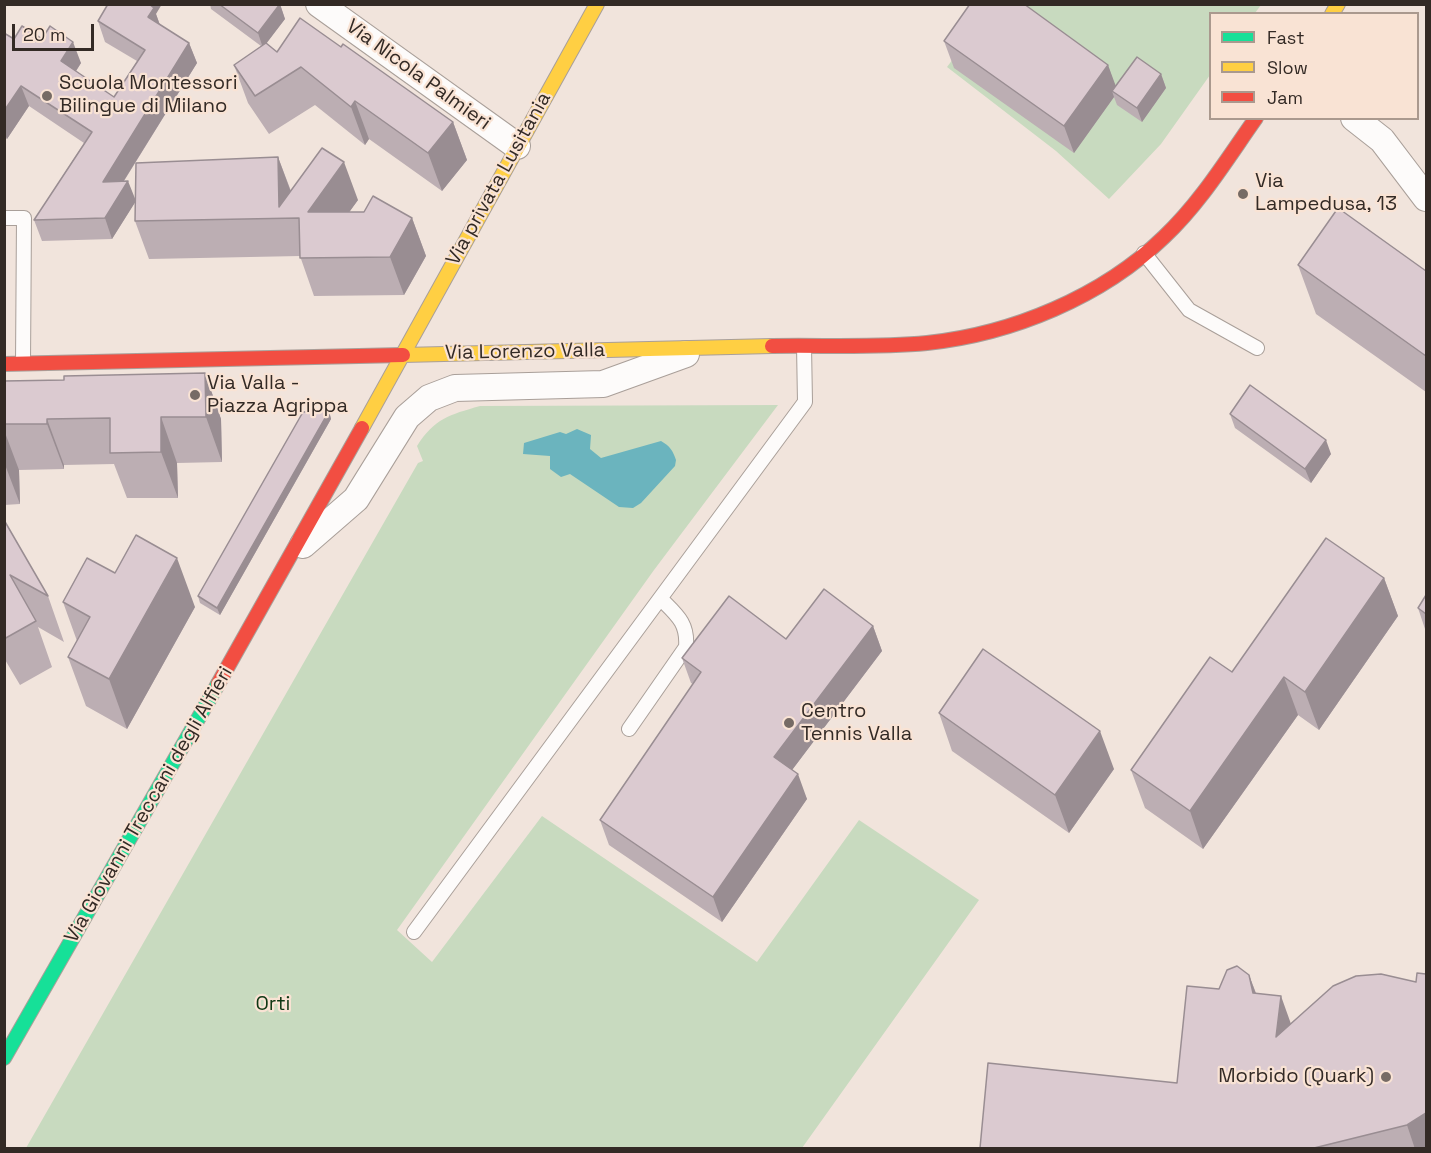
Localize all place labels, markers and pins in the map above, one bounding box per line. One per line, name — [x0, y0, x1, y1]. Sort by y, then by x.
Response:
place label: Scuola Montessori Bilingue di Milano — [59, 72, 238, 119]
marker: Scuola Montessori Bilingue di Milano — [40, 89, 54, 103]
place label: Via Lampedusa, 13 — [1255, 170, 1397, 217]
marker: Via Lampedusa, 13 — [1236, 187, 1250, 201]
place label: Via Valla - Piazza Agrippa — [207, 372, 348, 419]
marker: Via Valla - Piazza Agrippa — [188, 388, 202, 402]
place label: Centro Tennis Valla — [801, 700, 912, 747]
marker: Centro Tennis Valla — [782, 716, 796, 730]
place label: Morbido (Quark) — [1218, 1065, 1374, 1089]
marker: Morbido (Quark) — [1379, 1070, 1393, 1084]

